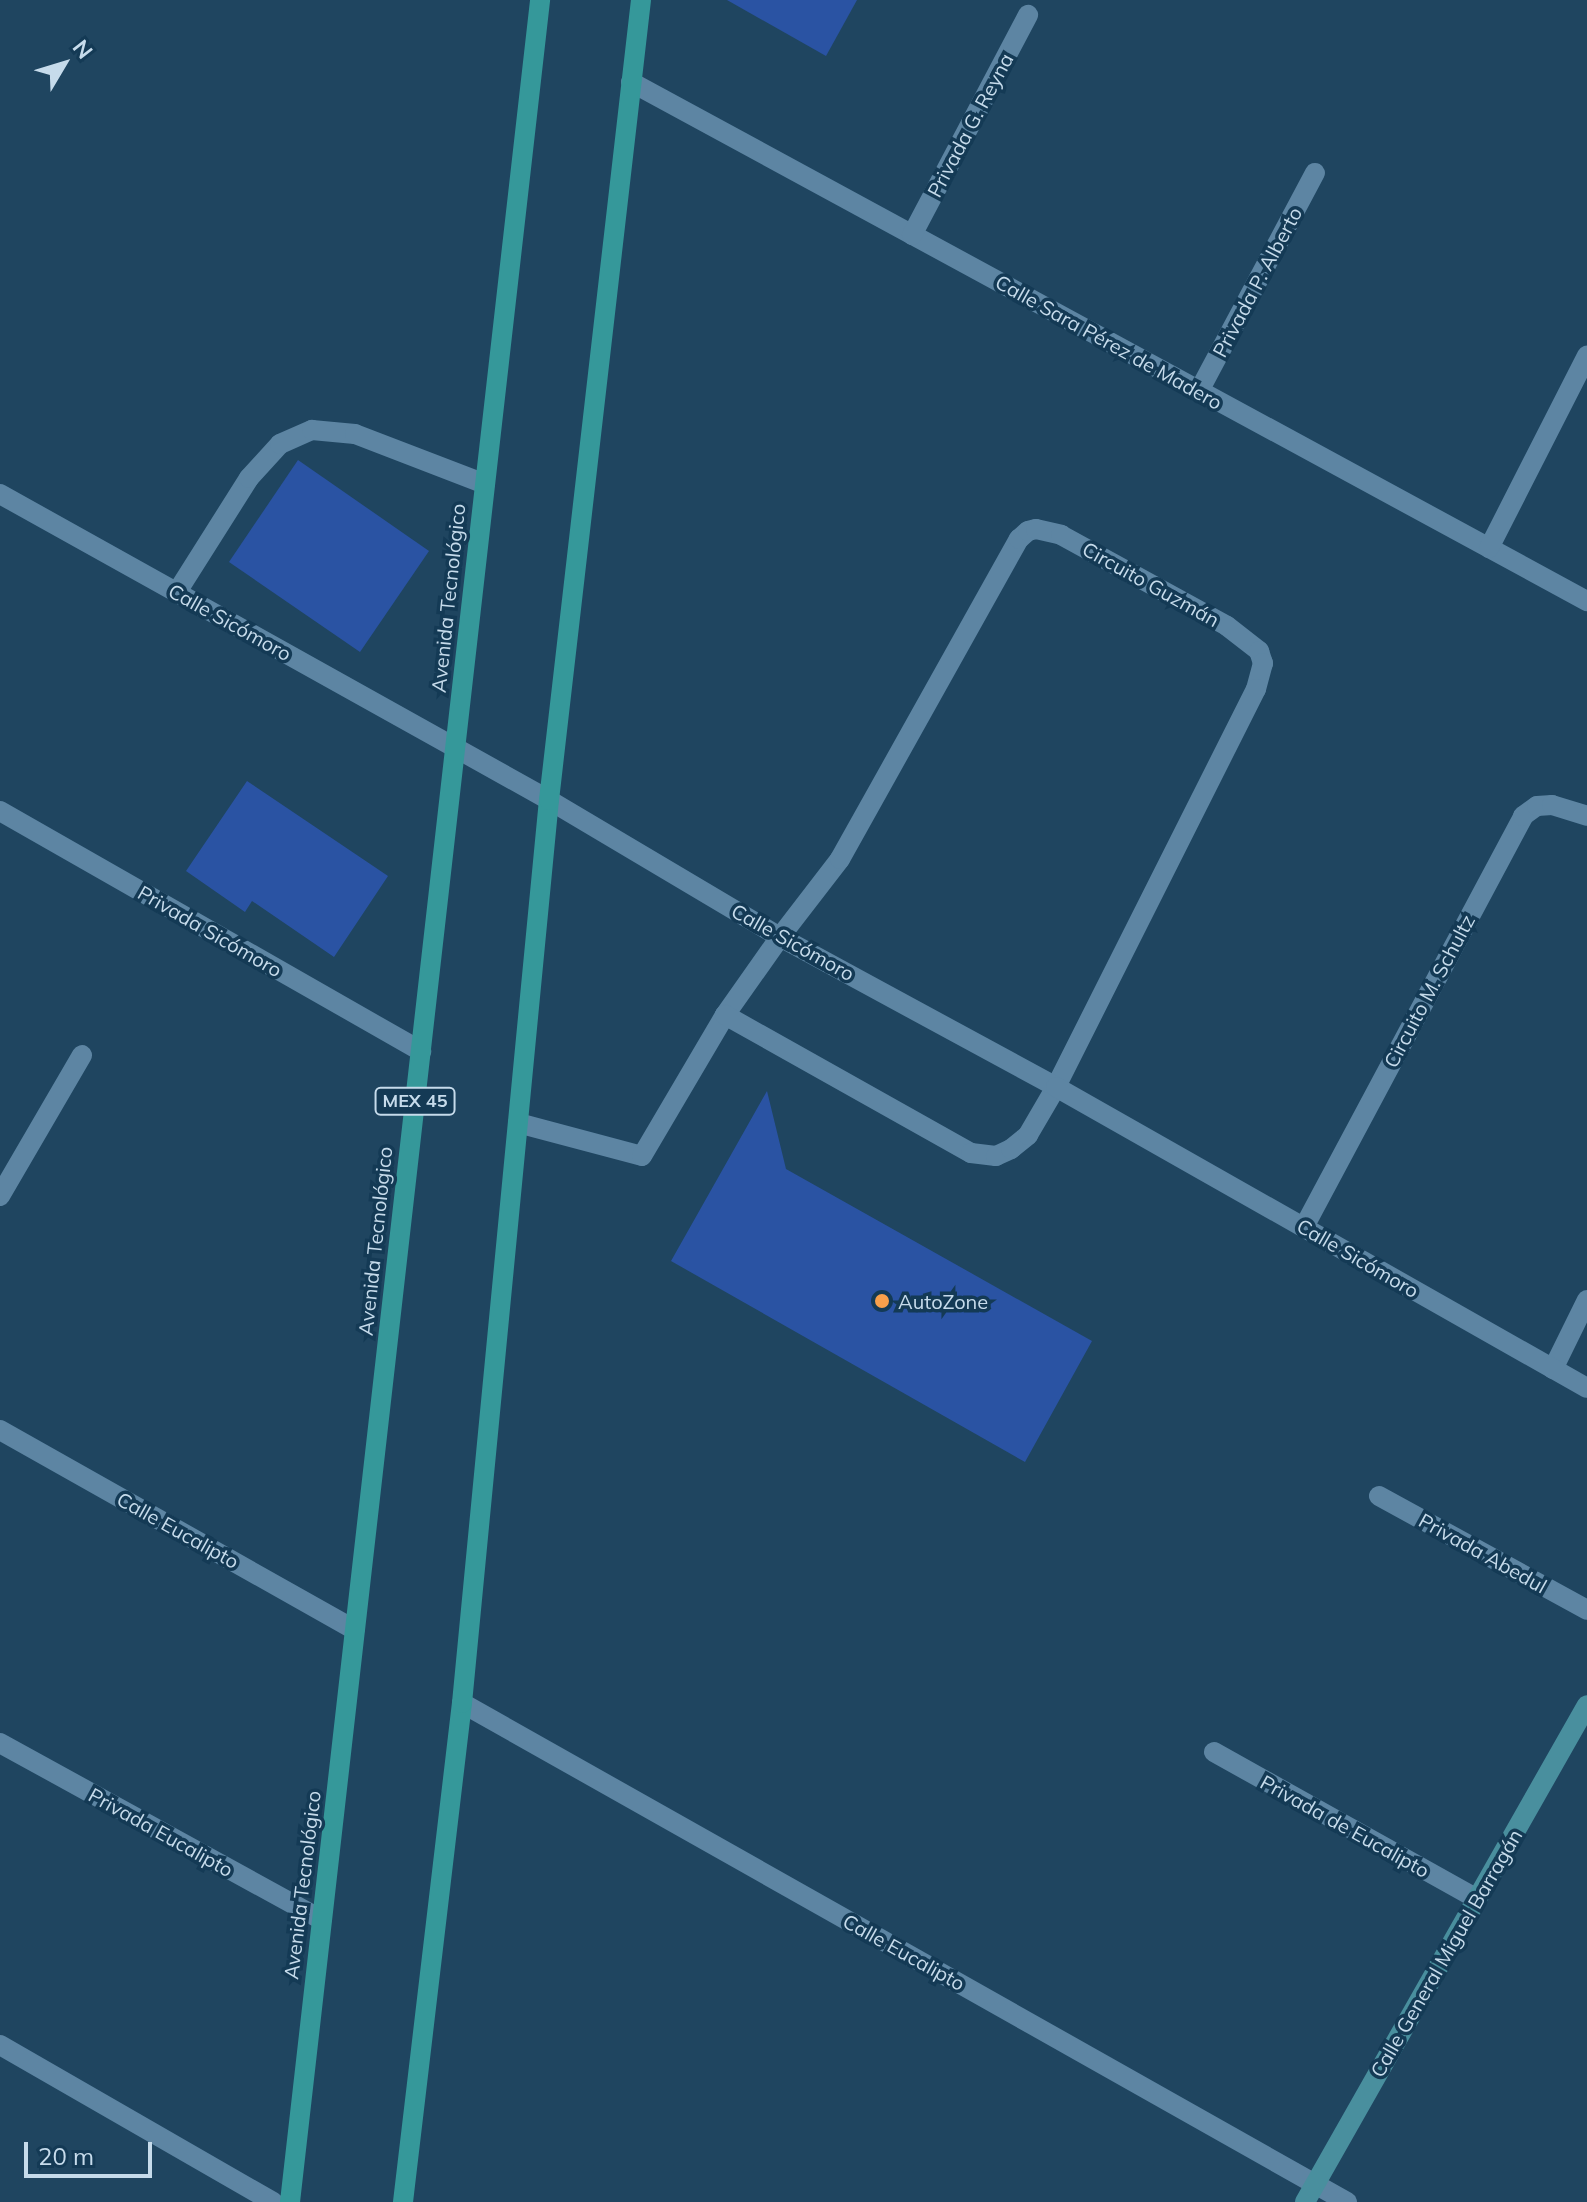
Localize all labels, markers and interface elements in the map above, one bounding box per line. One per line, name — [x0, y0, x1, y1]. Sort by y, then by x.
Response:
north arrow — [24, 24, 104, 104]
text: N — [67, 34, 99, 64]
street label: Privada G. Reyna — [922, 49, 1018, 201]
street label: Privada P. Alberto — [1207, 203, 1307, 361]
street label: Calle Sara Pérez de Madero — [991, 270, 1227, 414]
street label: Avenida Tecnológico — [426, 502, 470, 694]
street label: Circuito Guzmán — [1078, 536, 1224, 632]
street label: Calle Sicómoro — [164, 578, 296, 666]
street label: Privada Sicómoro — [134, 880, 286, 982]
street label: Calle Sicómoro — [727, 898, 859, 986]
street label: Circuito M. Schultz — [1378, 910, 1480, 1072]
road number: MEX 45 — [373, 1087, 457, 1115]
street label: Avenida Tecnológico — [353, 1145, 397, 1337]
street label: Calle Sicómoro — [1293, 1213, 1423, 1303]
place label: AutoZone — [898, 1289, 988, 1313]
marker: AutoZone — [873, 1292, 891, 1310]
street label: Calle Eucalipto — [113, 1487, 243, 1573]
street label: Privada Abedul — [1415, 1508, 1551, 1598]
street label: Privada de Eucalipto — [1256, 1770, 1434, 1882]
street label: Privada Eucalipto — [85, 1782, 237, 1882]
street label: Avenida Tecnológico — [279, 1789, 325, 1981]
street label: Calle General Miguel Barragán — [1365, 1825, 1527, 2081]
street label: Calle Eucalipto — [839, 1909, 969, 1995]
scale bar — [28, 2126, 156, 2176]
text: 20 m — [38, 2141, 94, 2171]

